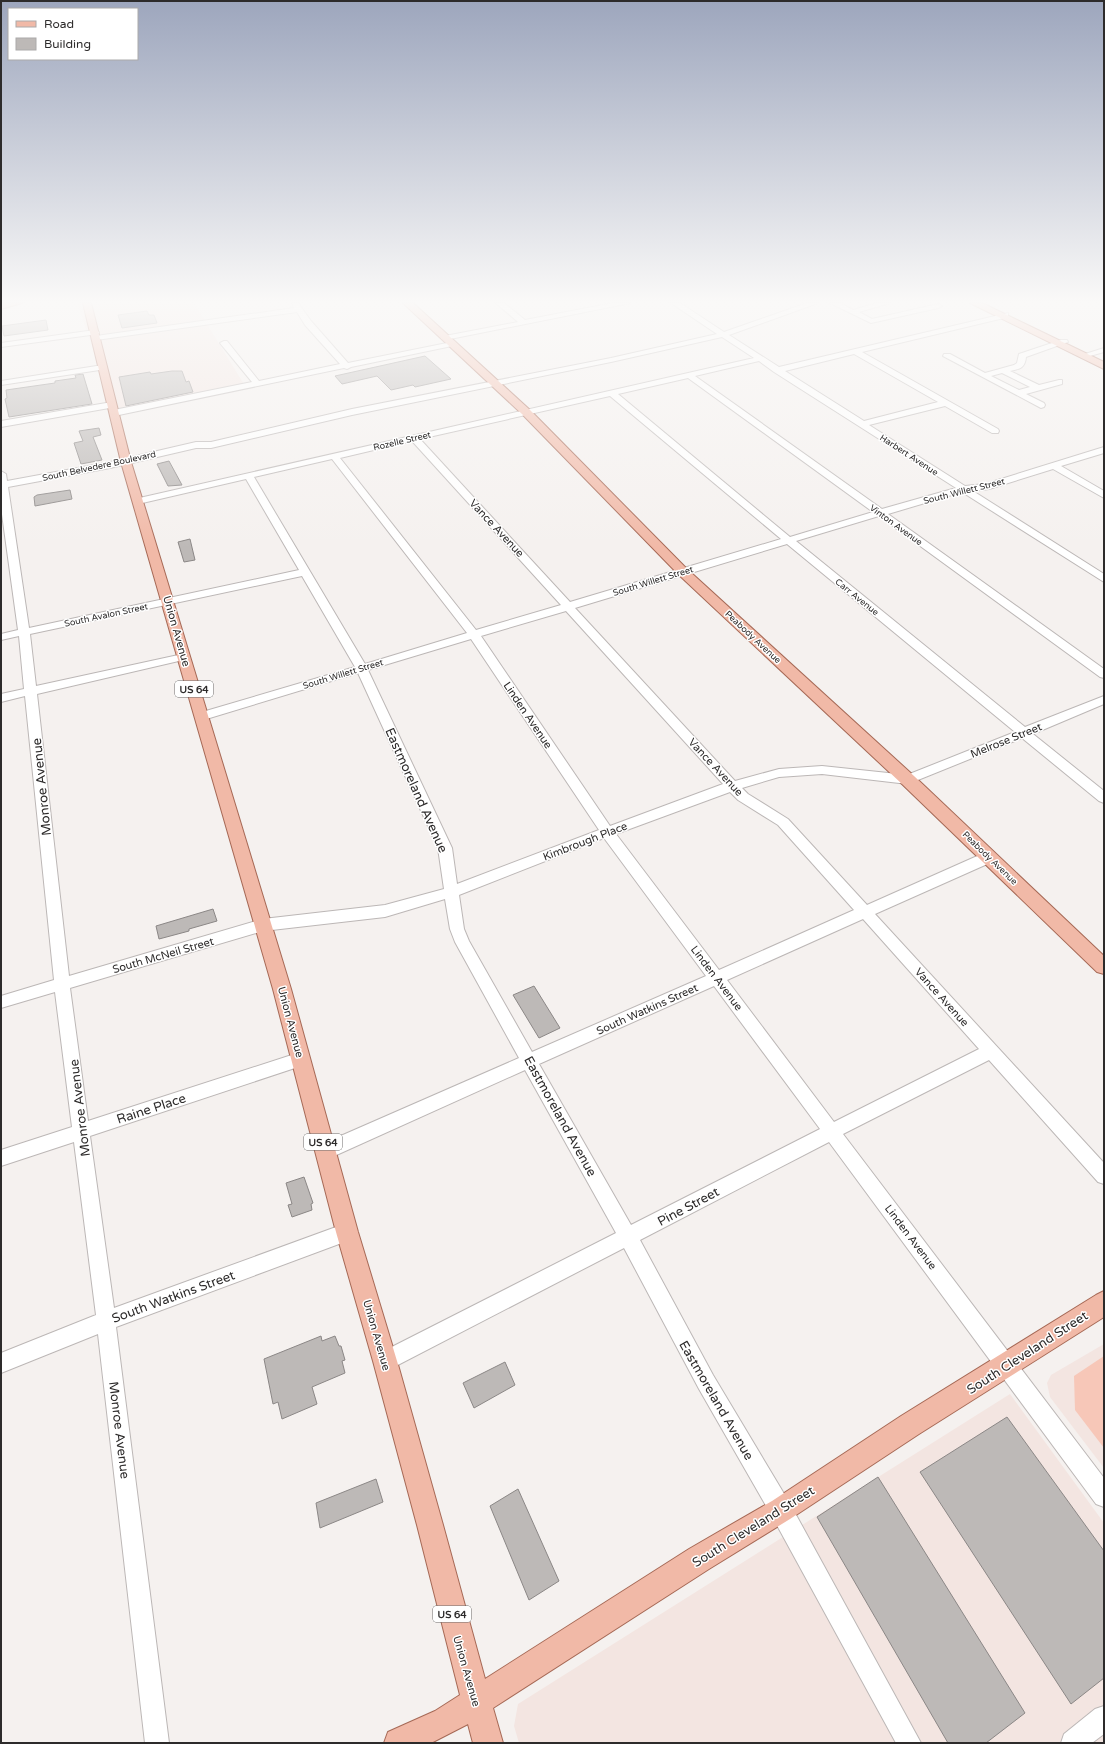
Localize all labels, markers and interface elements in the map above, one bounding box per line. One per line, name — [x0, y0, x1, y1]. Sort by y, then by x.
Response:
legend — [8, 8, 138, 60]
text: Road — [44, 17, 74, 31]
text: Building — [44, 37, 91, 51]
street label: Rozelle Street — [372, 429, 433, 453]
street label: Harbert Avenue — [877, 432, 940, 478]
street label: South Belvedere Boulevard — [41, 449, 157, 484]
street label: South Willett Street — [922, 476, 1007, 507]
street label: Vance Avenue — [467, 497, 527, 560]
street label: Vinton Avenue — [867, 503, 924, 548]
street label: South Willett Street — [612, 564, 695, 599]
street label: Carr Avenue — [833, 577, 881, 618]
street label: Union Avenue — [160, 594, 193, 668]
street label: South Avalon Street — [63, 601, 149, 630]
street label: Peabody Avenue — [722, 609, 783, 666]
street label: South Willett Street — [302, 657, 385, 692]
street label: Linden Avenue — [500, 679, 555, 751]
road number: US 64 — [175, 681, 213, 697]
street label: Melrose Street — [969, 720, 1044, 761]
street label: Eastmoreland Avenue — [381, 725, 451, 855]
street label: Vance Avenue — [686, 736, 746, 799]
street label: Monroe Avenue — [29, 737, 55, 837]
street label: Kimbrough Place — [541, 819, 629, 864]
street label: Peabody Avenue — [960, 829, 1019, 887]
street label: South McNeil Street — [111, 935, 215, 976]
street label: Linden Avenue — [688, 943, 745, 1013]
street label: Vance Avenue — [912, 965, 971, 1029]
street label: South Watkins Street — [594, 981, 700, 1038]
street label: Union Avenue — [275, 985, 306, 1059]
street label: Eastmoreland Avenue — [520, 1053, 600, 1179]
street label: Monroe Avenue — [66, 1058, 94, 1158]
street label: Raine Place — [115, 1090, 188, 1128]
road number: US 64 — [304, 1134, 342, 1150]
street label: Pine Street — [655, 1184, 722, 1230]
street label: Linden Avenue — [882, 1202, 939, 1272]
street label: South Watkins Street — [110, 1267, 237, 1327]
street label: Union Avenue — [360, 1298, 393, 1372]
street label: South Cleveland Street — [964, 1308, 1091, 1398]
street label: Eastmoreland Avenue — [675, 1338, 757, 1463]
street label: Monroe Avenue — [105, 1380, 133, 1480]
street label: South Cleveland Street — [689, 1483, 818, 1571]
road number: US 64 — [433, 1606, 471, 1622]
street label: Union Avenue — [450, 1634, 483, 1708]

